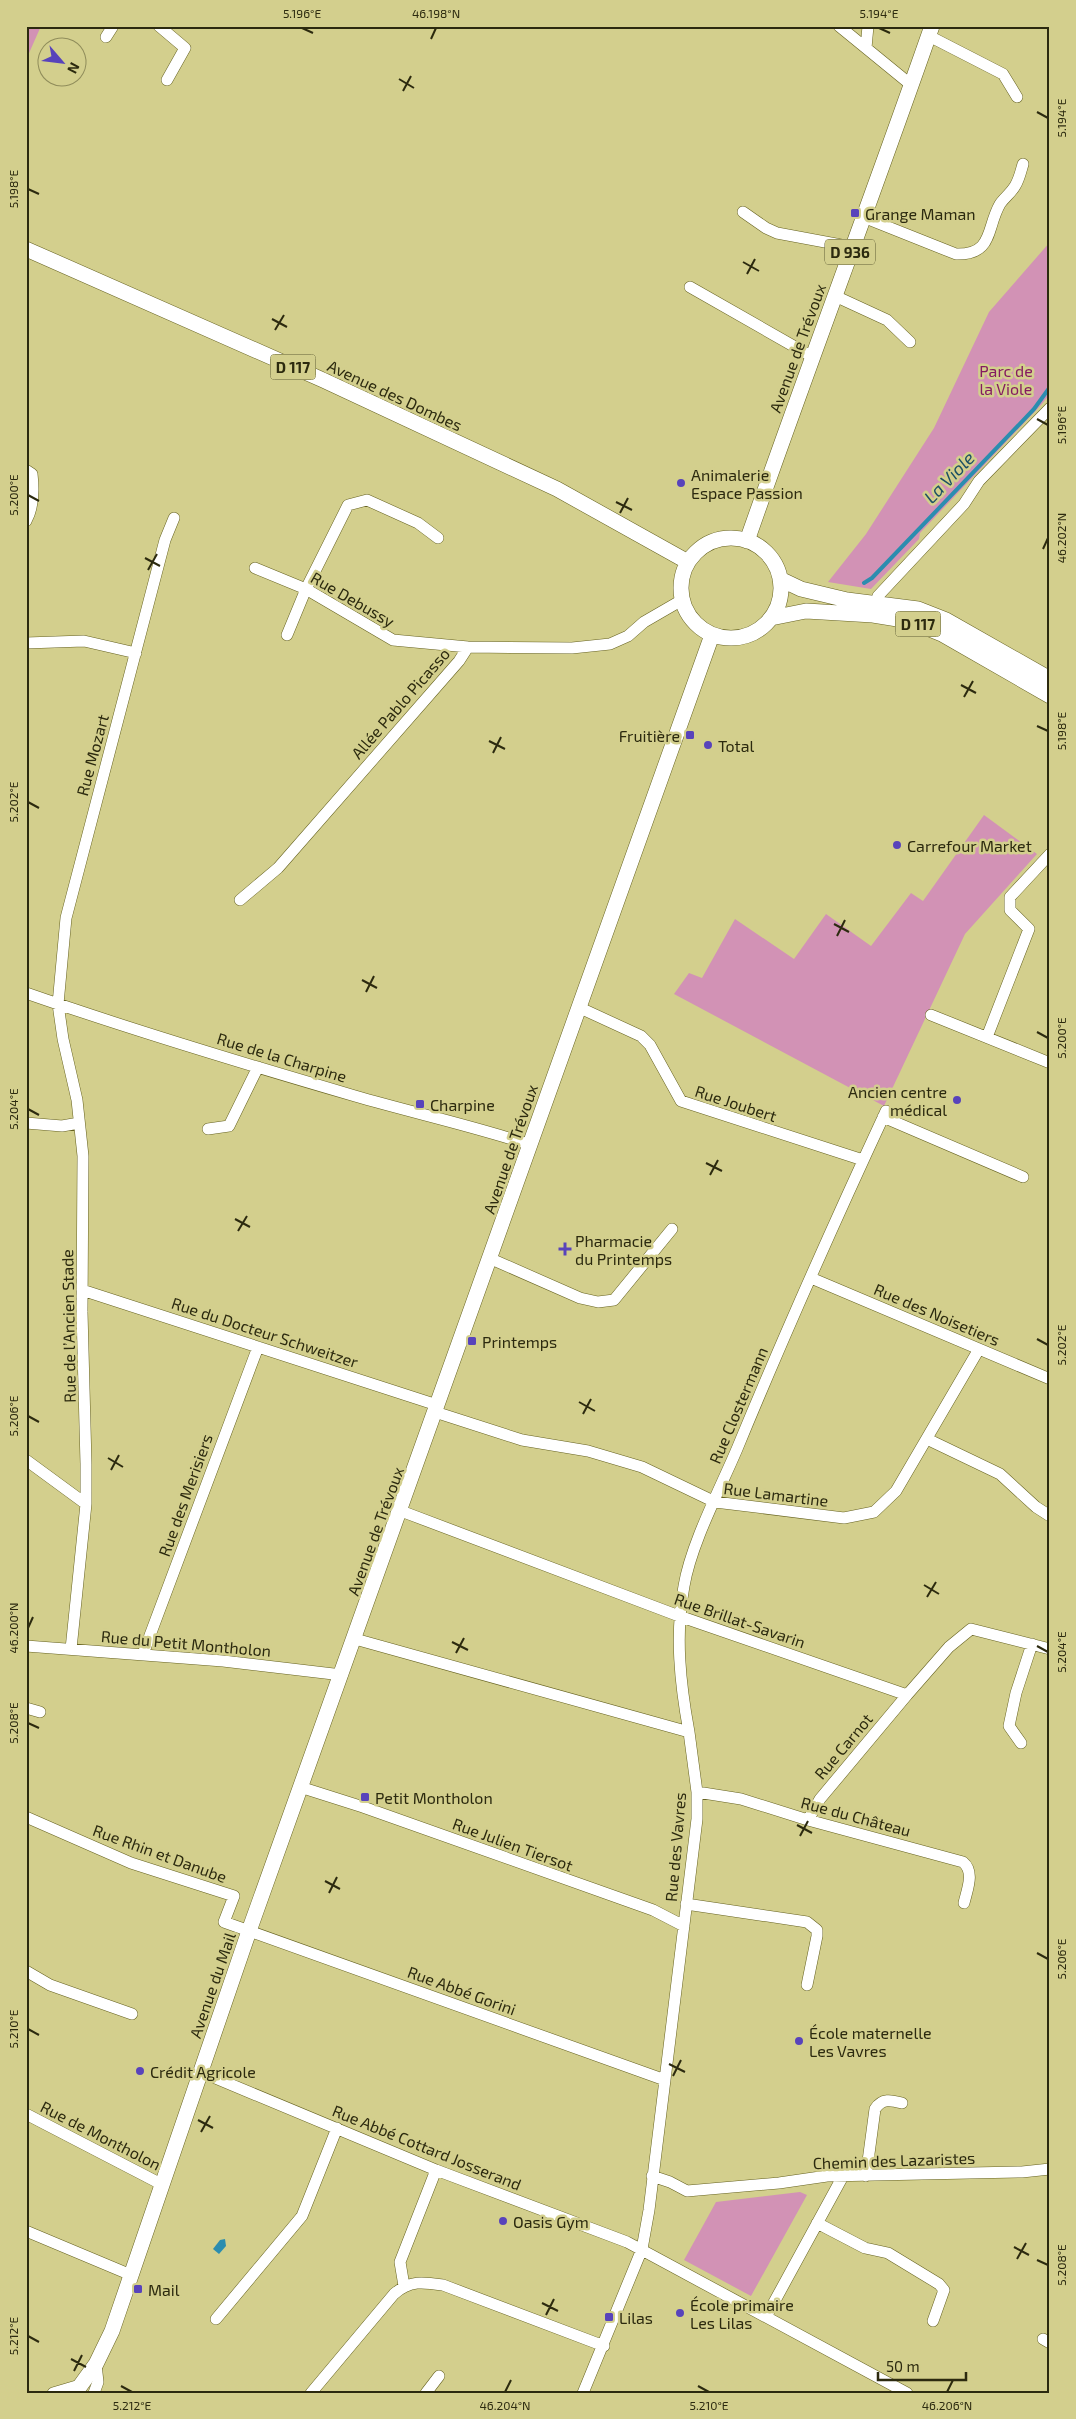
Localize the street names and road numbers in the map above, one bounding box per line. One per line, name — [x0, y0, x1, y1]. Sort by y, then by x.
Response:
road number: D 936 — [825, 240, 875, 264]
street label: Avenue de Trévoux — [765, 280, 829, 415]
road number: D 117 — [270, 354, 316, 380]
street label: Avenue des Dombes — [325, 355, 465, 435]
street label: Rue Debussy — [308, 567, 399, 631]
road number: D 117 — [896, 612, 940, 636]
street label: Allée Pablo Picasso — [347, 644, 453, 762]
street label: Rue Mozart — [72, 712, 112, 798]
street label: Rue de la Charpine — [215, 1028, 349, 1086]
street label: Avenue de Trévoux — [479, 1081, 541, 1216]
street label: Rue Joubert — [693, 1081, 779, 1125]
street label: Rue de l’Ancien Stade — [57, 1249, 79, 1403]
street label: Rue des Noisetiers — [871, 1279, 1003, 1349]
street label: Rue du Docteur Schweitzer — [169, 1293, 361, 1371]
street label: Rue Clostermann — [705, 1344, 771, 1466]
street label: Rue des Merisiers — [154, 1431, 216, 1559]
street label: Avenue de Trévoux — [343, 1463, 407, 1598]
street label: Rue Lamartine — [723, 1478, 829, 1510]
street label: Rue Brillat-Savarin — [672, 1589, 808, 1651]
street label: Rue du Petit Montholon — [100, 1626, 272, 1660]
street label: Rue Carnot — [810, 1709, 876, 1783]
street label: Rue des Vavres — [661, 1792, 689, 1902]
street label: Rue du Château — [799, 1792, 913, 1840]
street label: Rue Julien Tiersot — [450, 1813, 576, 1875]
street label: Rue Rhin et Danube — [91, 1820, 229, 1886]
street label: Avenue du Mail — [185, 1929, 239, 2040]
street label: Rue Abbé Gorini — [405, 1962, 519, 2018]
street label: Rue de Montholon — [38, 2096, 164, 2174]
street label: Rue Abbé Cottard Josserand — [330, 2100, 524, 2194]
street label: Chemin des Lazaristes — [812, 2148, 976, 2172]

